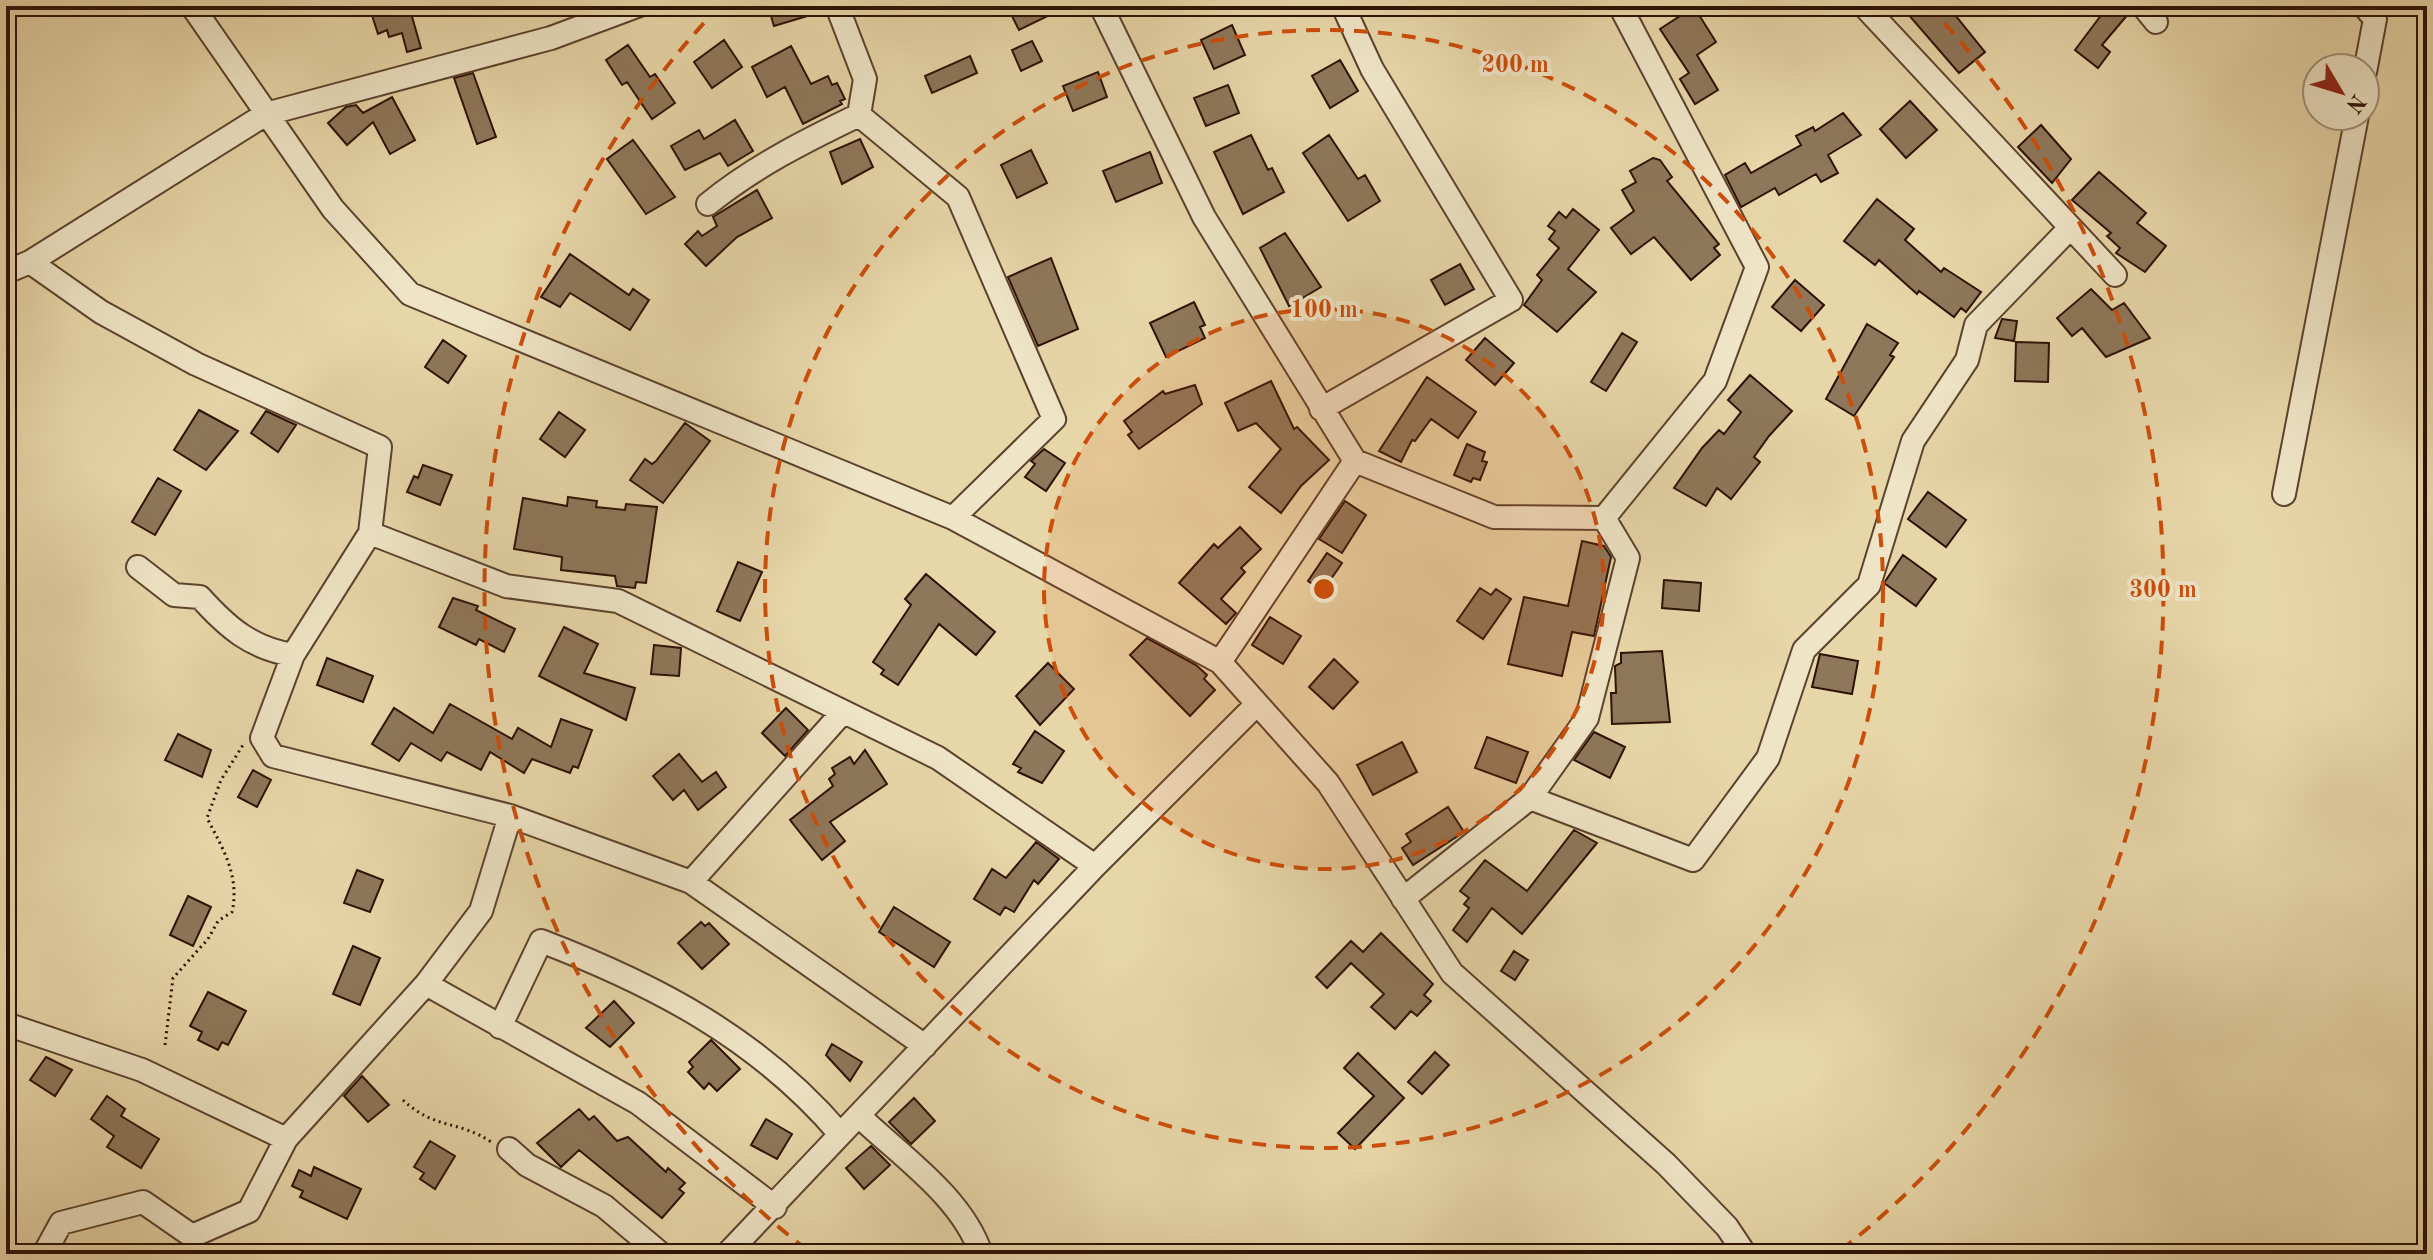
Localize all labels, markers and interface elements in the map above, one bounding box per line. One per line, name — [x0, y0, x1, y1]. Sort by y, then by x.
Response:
north arrow — [2301, 52, 2381, 132]
text: 200 m — [1481, 54, 1549, 78]
text: N — [2341, 90, 2369, 117]
text: 100 m — [1290, 299, 1358, 323]
centre of rings — [1310, 575, 1338, 603]
text: 300 m — [2129, 579, 2197, 603]

